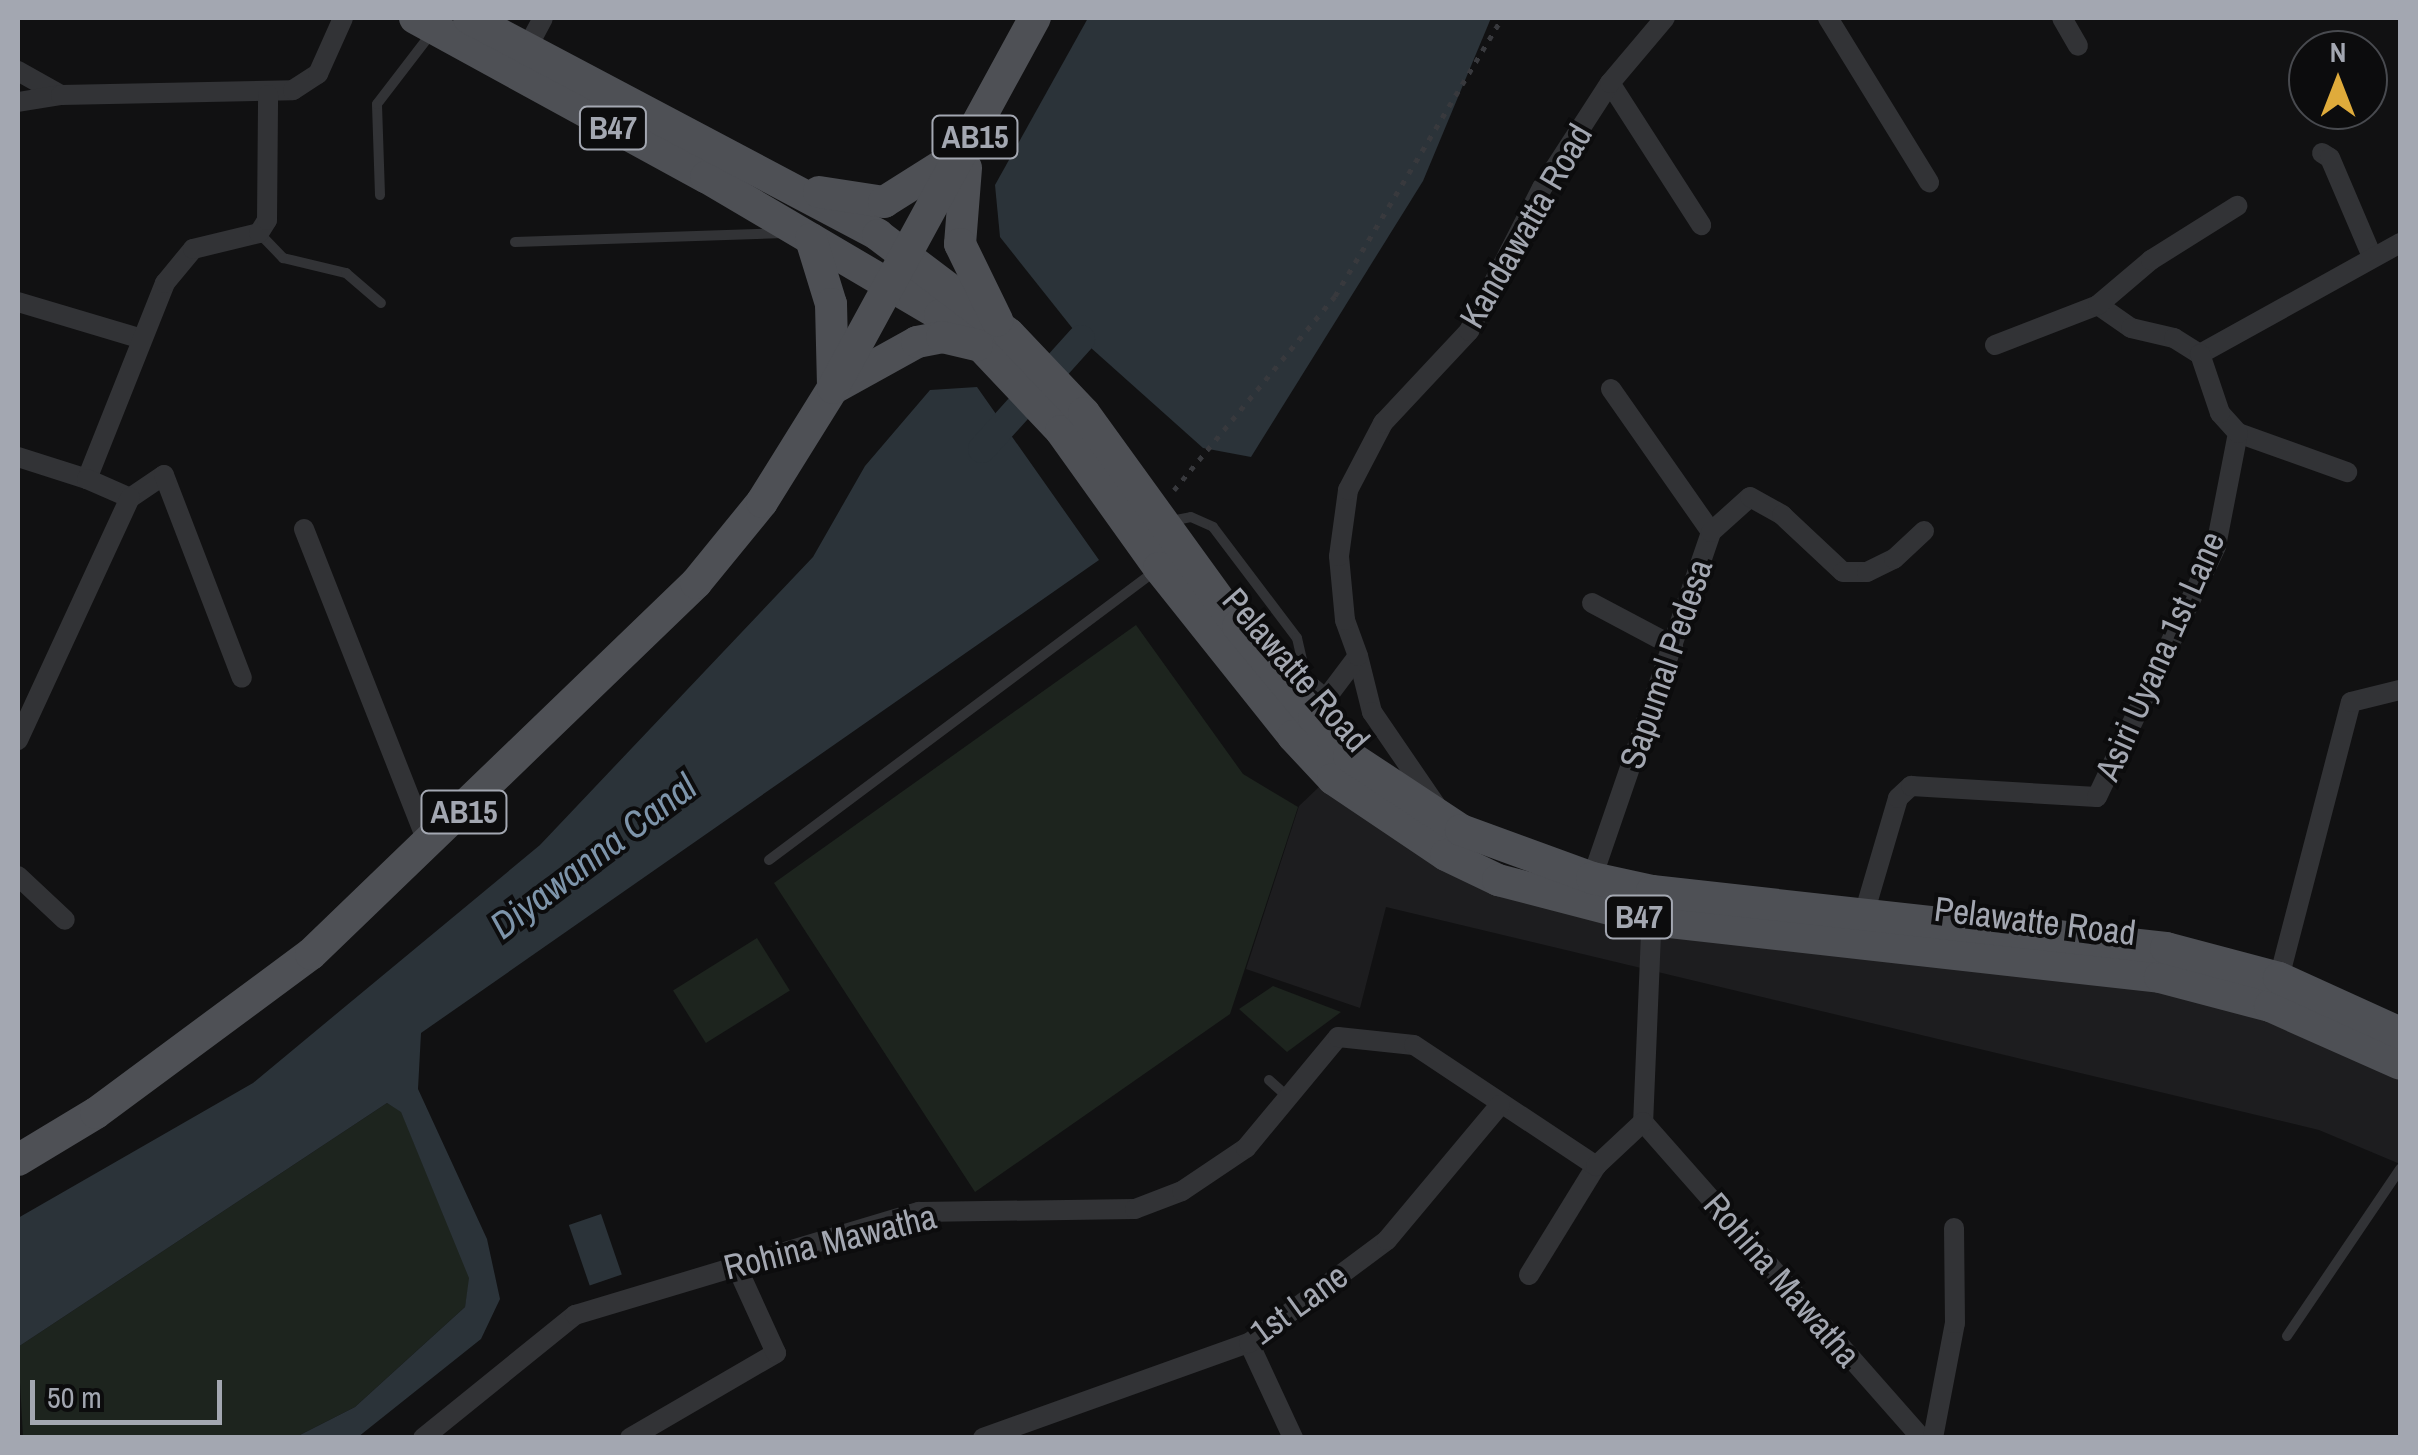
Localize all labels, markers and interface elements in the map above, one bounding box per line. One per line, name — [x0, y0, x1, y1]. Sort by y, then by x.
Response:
north arrow — [2288, 30, 2388, 130]
text: N — [2330, 33, 2346, 71]
road number: B47 — [578, 101, 648, 155]
road number: AB15 — [930, 110, 1020, 164]
street label: Kandawatta Road — [1451, 117, 1601, 335]
street label: Asiri Uyana 1st Lane — [2086, 525, 2234, 787]
street label: Sapumal Pedesa — [1611, 554, 1721, 774]
street label: Pelawatte Road — [1214, 580, 1378, 760]
water label: Diyawanna Canal — [481, 764, 705, 948]
road number: AB15 — [419, 785, 509, 839]
street label: Pelawatte Road — [1932, 888, 2138, 954]
road number: B47 — [1604, 890, 1674, 944]
street label: Rohina Mawatha — [1695, 1184, 1869, 1376]
street label: Rohina Mawatha — [720, 1195, 940, 1289]
street label: 1st Lane — [1242, 1255, 1356, 1353]
scale bar — [35, 1360, 228, 1422]
text: 50 m — [47, 1377, 102, 1417]

